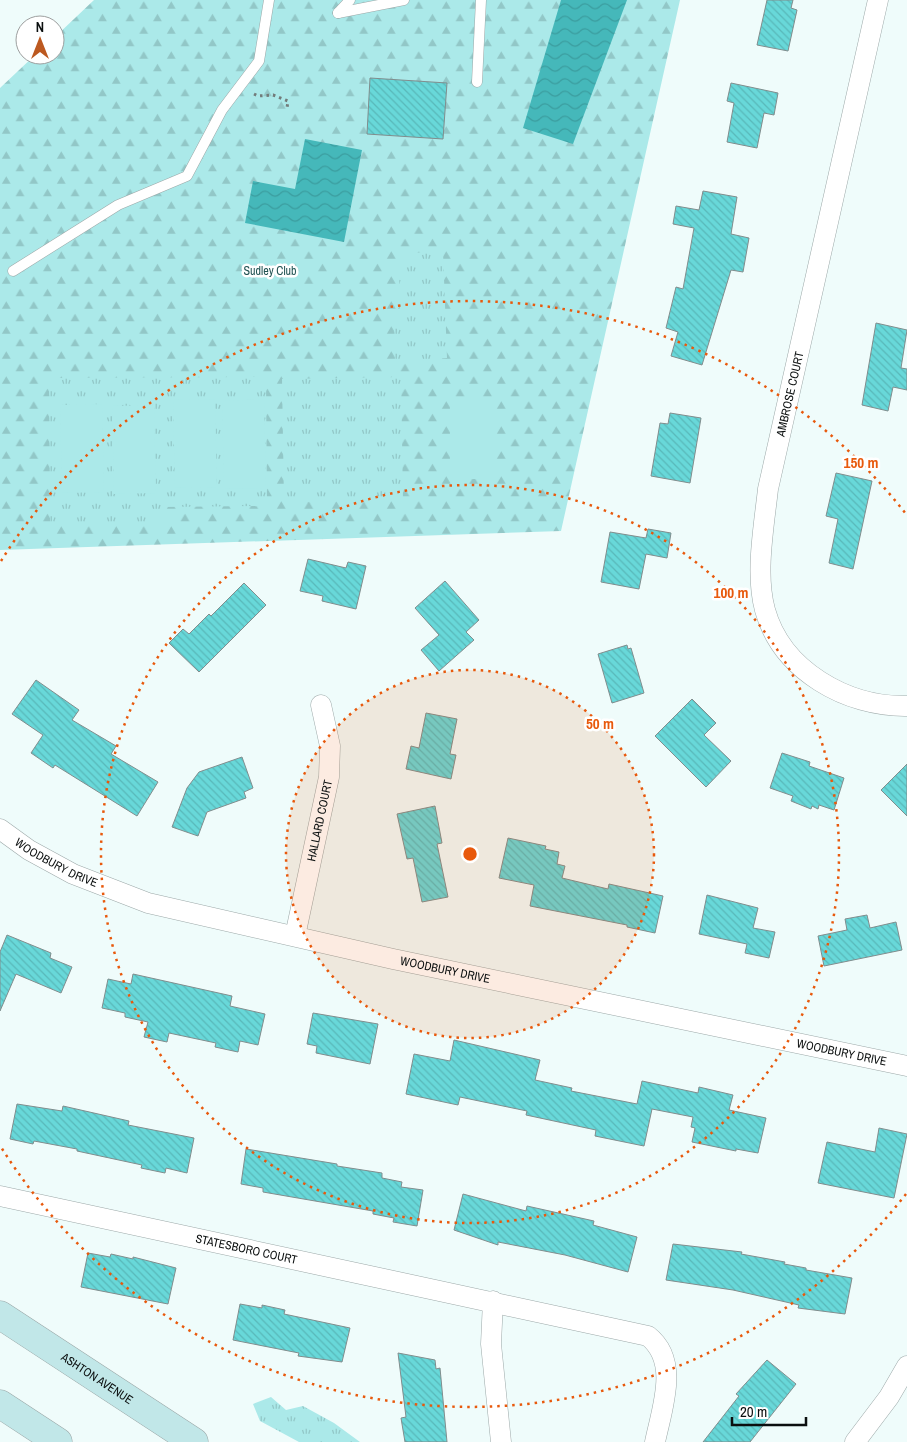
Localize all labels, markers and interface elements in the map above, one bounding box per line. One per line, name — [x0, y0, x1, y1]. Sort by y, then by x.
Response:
north arrow — [15, 15, 65, 65]
text: N — [36, 18, 44, 36]
park label: Sudley Club — [243, 263, 297, 279]
street label: AMBROSE COURT — [772, 350, 808, 439]
text: 150 m — [844, 452, 878, 473]
text: 100 m — [714, 582, 748, 603]
text: 50 m — [586, 713, 614, 734]
street label: HALLARD COURT — [303, 778, 336, 863]
street label: WOODBURY DRIVE — [12, 834, 100, 891]
centre of rings — [461, 845, 479, 863]
street label: WOODBURY DRIVE — [399, 953, 492, 987]
street label: WOODBURY DRIVE — [795, 1035, 888, 1070]
street label: STATESBORO COURT — [194, 1230, 299, 1268]
street label: ASHTON AVENUE — [57, 1349, 136, 1408]
scale bar — [732, 1394, 806, 1426]
text: 20 m — [740, 1401, 767, 1422]

